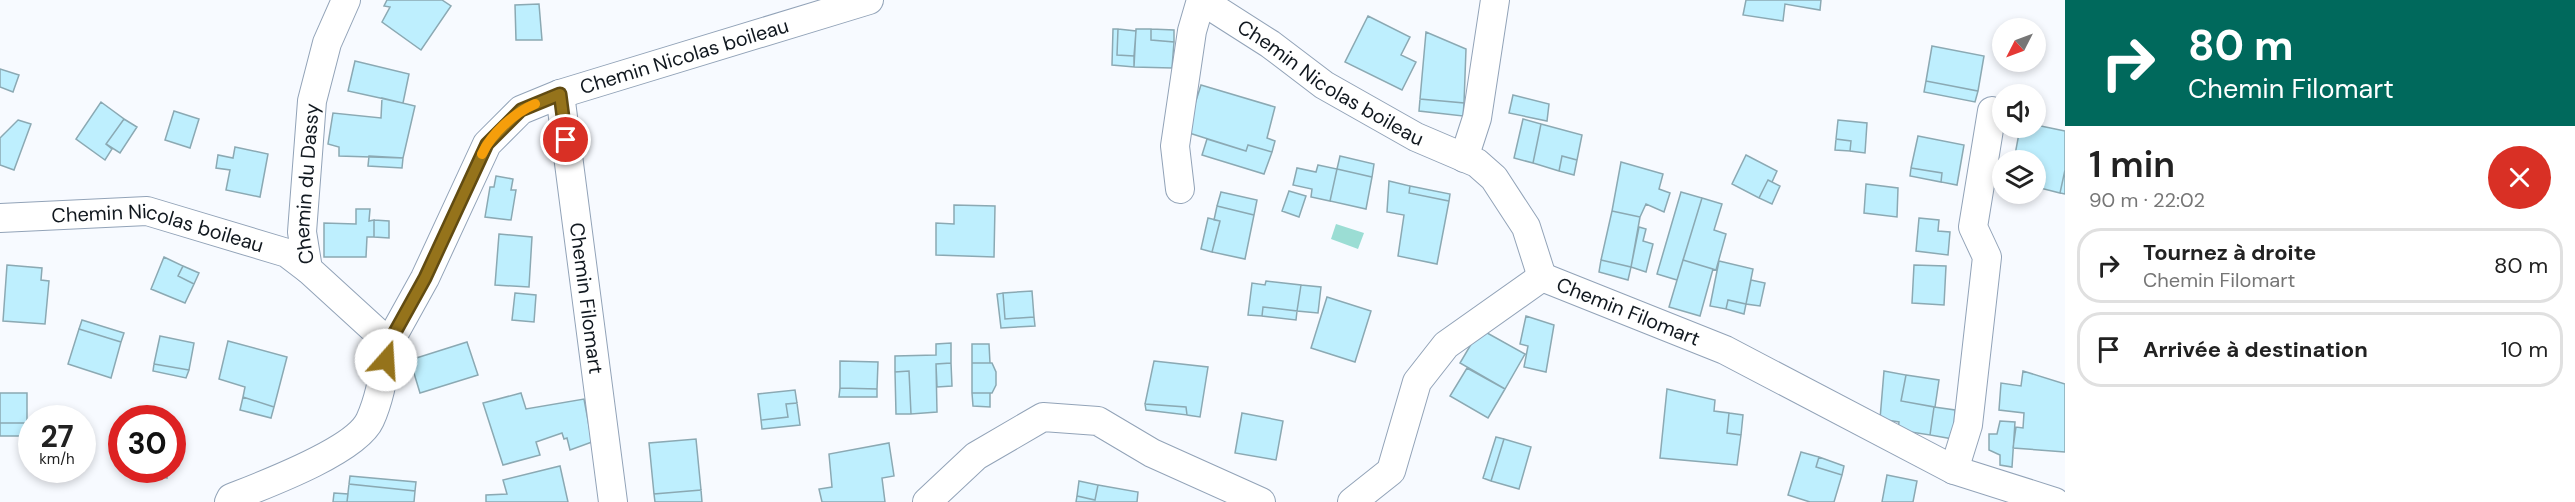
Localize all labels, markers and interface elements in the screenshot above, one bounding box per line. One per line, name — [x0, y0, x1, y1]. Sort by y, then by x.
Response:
street label: Chemin Nicolas boileau — [577, 12, 792, 100]
street label: Chemin Nicolas boileau — [1232, 14, 1428, 152]
north arrow — [1992, 18, 2046, 72]
map controls — [1992, 18, 2046, 204]
text: 80 m — [2188, 18, 2294, 73]
icon: right — [2089, 24, 2167, 102]
text: Chemin Filomart — [2188, 71, 2394, 106]
button: sound — [1992, 84, 2046, 138]
street label: Chemin du Dassy — [288, 102, 325, 266]
pin — [540, 114, 591, 165]
icon: arrive — [549, 123, 582, 156]
text: 1 min — [2089, 141, 2175, 188]
button: close — [2488, 146, 2551, 209]
button: layers — [1992, 150, 2046, 204]
text: 90 m · 22:02 — [2089, 187, 2205, 213]
street label: Chemin Nicolas boileau — [51, 198, 267, 258]
street label: Chemin Filomart — [564, 221, 609, 376]
text: Tournez à droite — [2143, 238, 2316, 267]
icon: right — [2092, 249, 2125, 282]
text: 80 m — [2494, 251, 2548, 280]
text: Chemin Filomart — [2143, 267, 2295, 293]
street label: Chemin Filomart — [1553, 271, 1704, 352]
position arrow — [354, 328, 418, 392]
icon: arrive — [2092, 333, 2125, 366]
text: Arrivée à destination — [2143, 335, 2368, 364]
text: 10 m — [2501, 335, 2548, 364]
speed limit sign: 30 — [108, 405, 186, 483]
text: 27 — [40, 417, 74, 456]
text: km/h — [39, 449, 75, 469]

